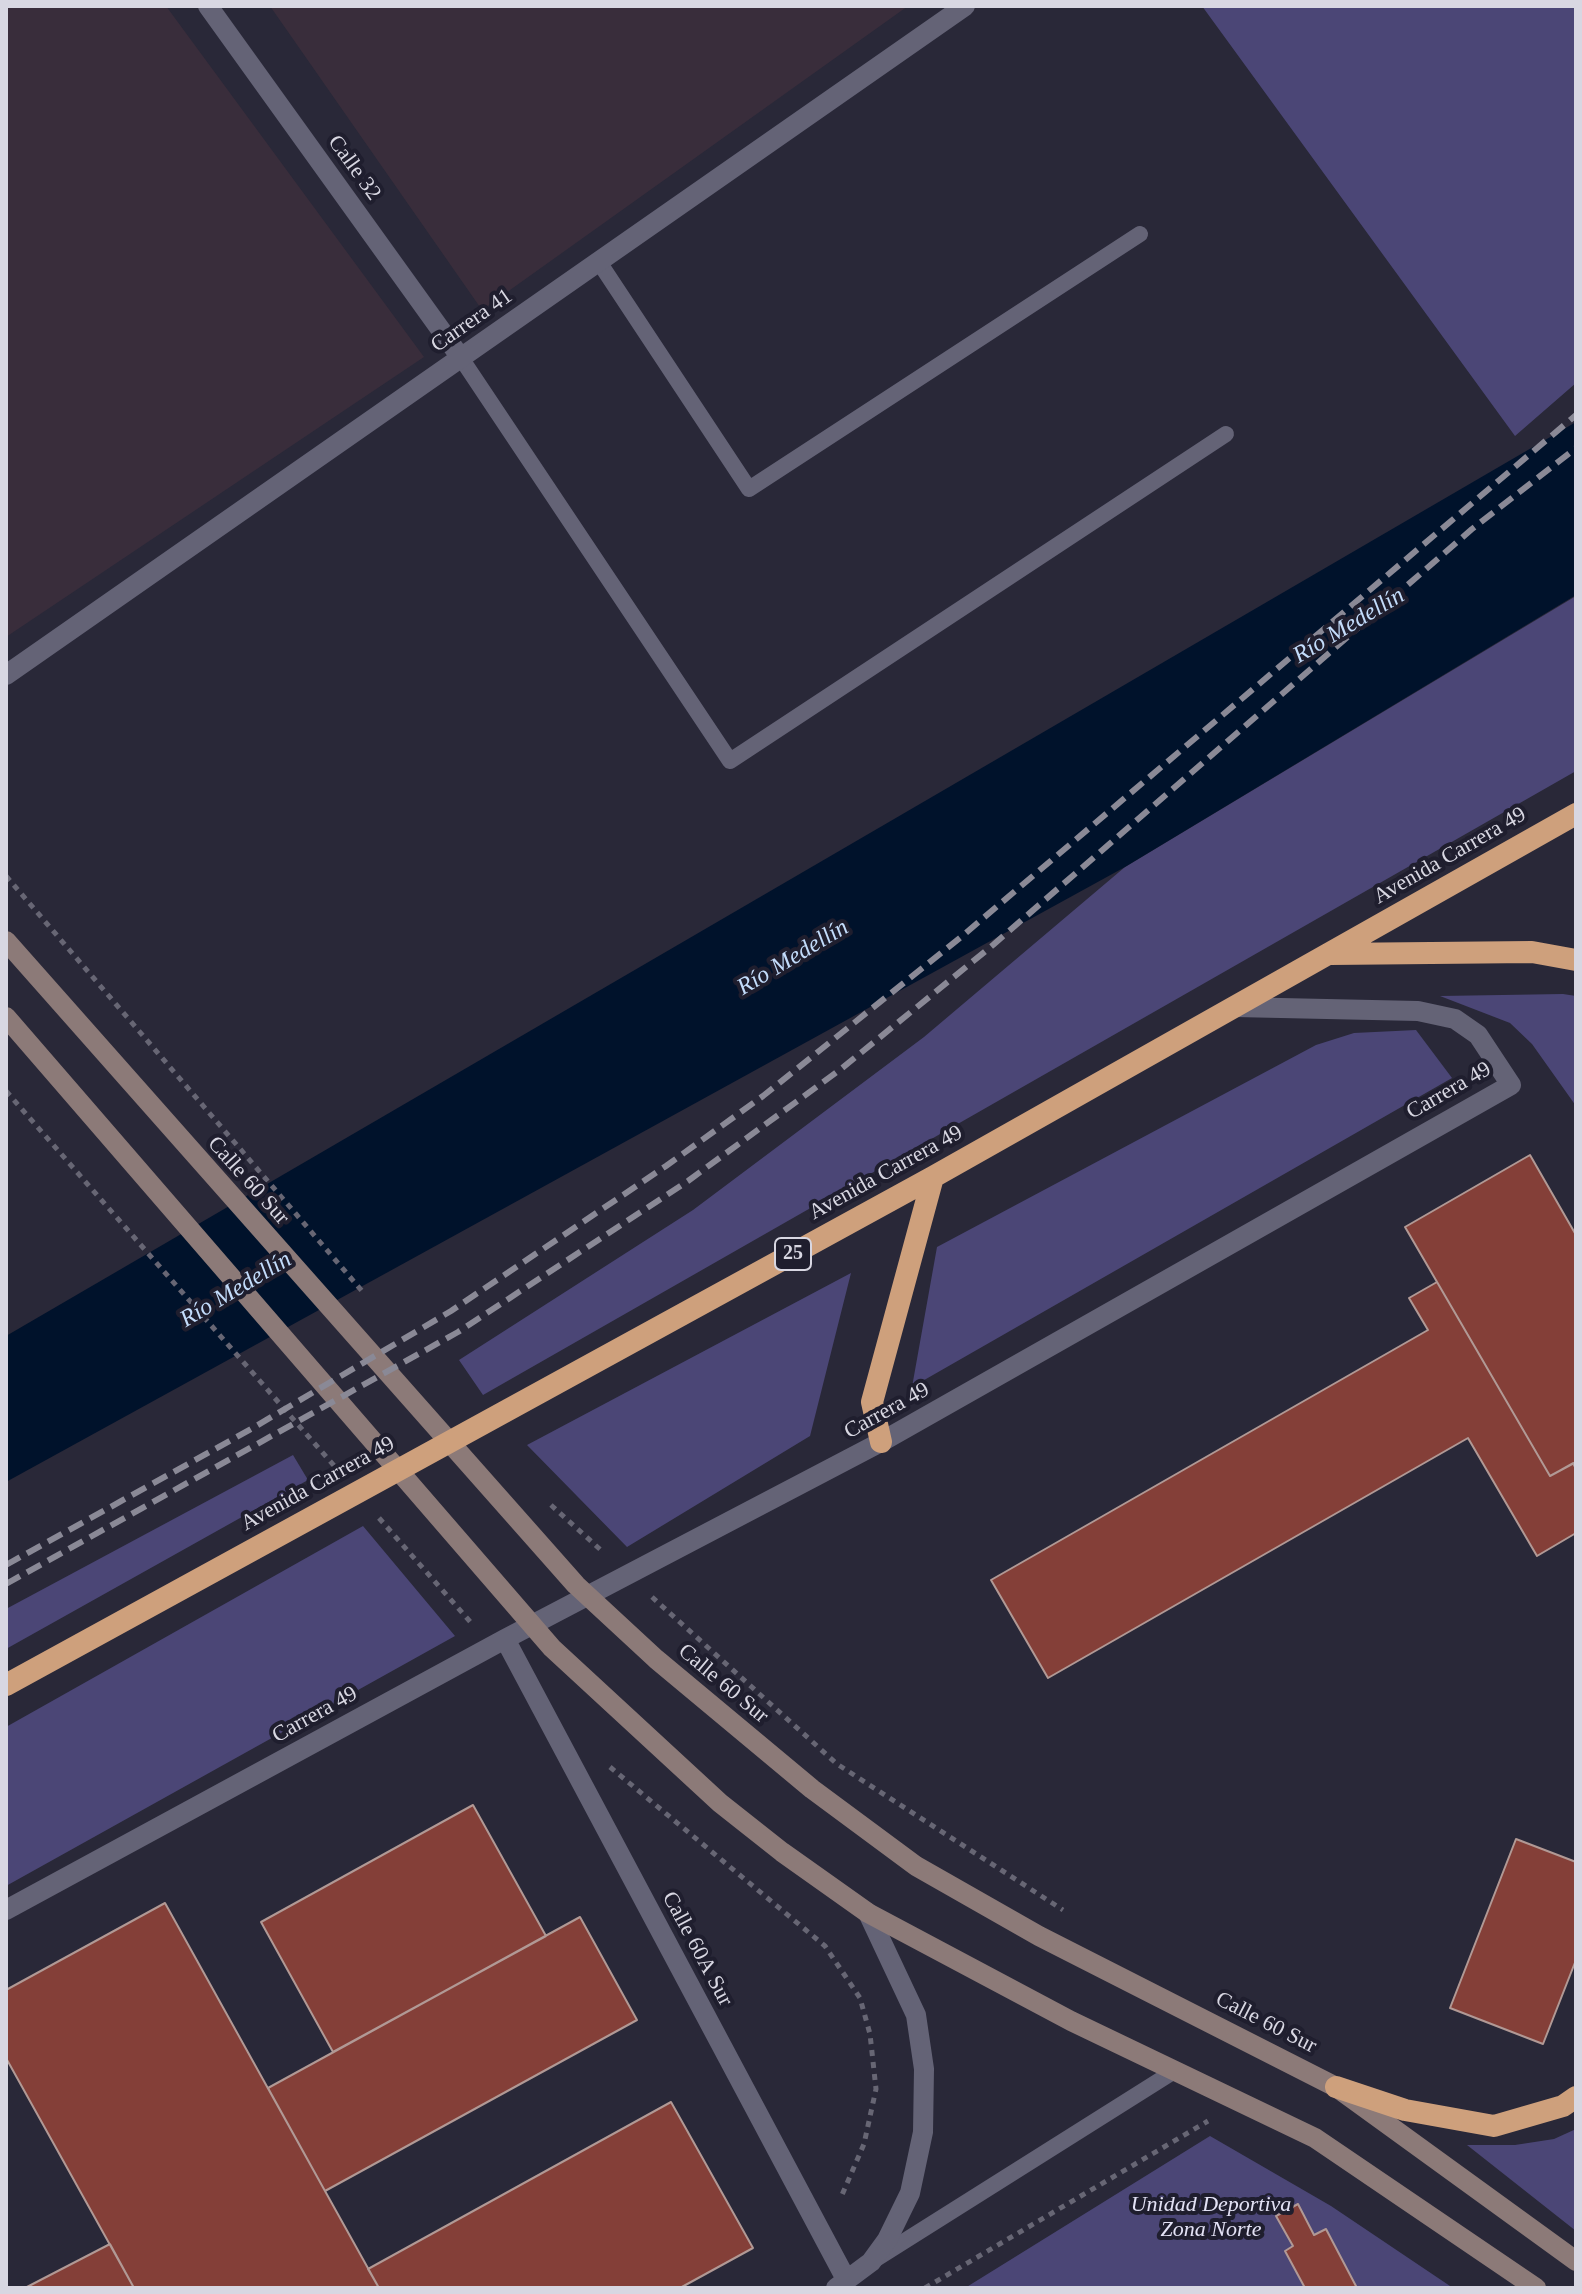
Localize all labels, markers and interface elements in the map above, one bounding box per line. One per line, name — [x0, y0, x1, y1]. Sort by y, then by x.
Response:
street label: Calle 32 — [322, 130, 386, 206]
street label: Carrera 41 — [426, 283, 518, 359]
water label: Río Medellín — [1288, 582, 1410, 670]
street label: Avenida Carrera 49 — [1369, 802, 1531, 910]
water label: Río Medellín — [732, 914, 854, 1002]
street label: Carrera 49 — [1402, 1056, 1496, 1126]
street label: Avenida Carrera 49 — [804, 1120, 968, 1226]
street label: Calle 60 Sur — [201, 1131, 295, 1231]
road number: 25 — [775, 1238, 811, 1270]
water label: Río Medellín — [175, 1246, 297, 1334]
street label: Carrera 49 — [840, 1377, 934, 1445]
street label: Avenida Carrera 49 — [236, 1431, 400, 1537]
street label: Calle 60 Sur — [672, 1639, 774, 1729]
street label: Carrera 49 — [268, 1681, 362, 1749]
street label: Calle 60A Sur — [656, 1887, 738, 2011]
street label: Calle 60 Sur — [1211, 1986, 1321, 2060]
park label: Unidad Deportiva Zona Norte — [1131, 2192, 1291, 2244]

